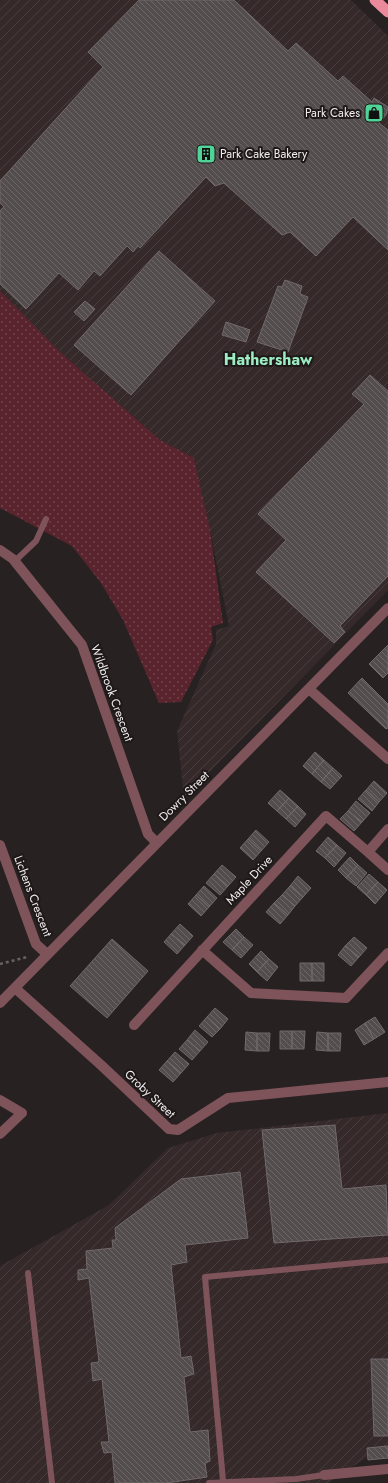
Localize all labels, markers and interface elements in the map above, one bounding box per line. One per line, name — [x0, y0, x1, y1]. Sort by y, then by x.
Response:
shop icon: Park Cakes — [363, 102, 385, 124]
place label: Park Cakes — [305, 104, 360, 122]
building icon: Park Cake Bakery — [195, 143, 217, 165]
place label: Park Cake Bakery — [220, 145, 308, 163]
district label: Hathershaw — [224, 348, 313, 371]
street label: Wildbrook Crescent — [86, 642, 138, 744]
street label: Dowry Street — [155, 767, 213, 825]
street label: Maple Drive — [221, 851, 277, 909]
street label: Lichens Crescent — [9, 853, 57, 939]
street label: Groby Street — [120, 1066, 180, 1122]

